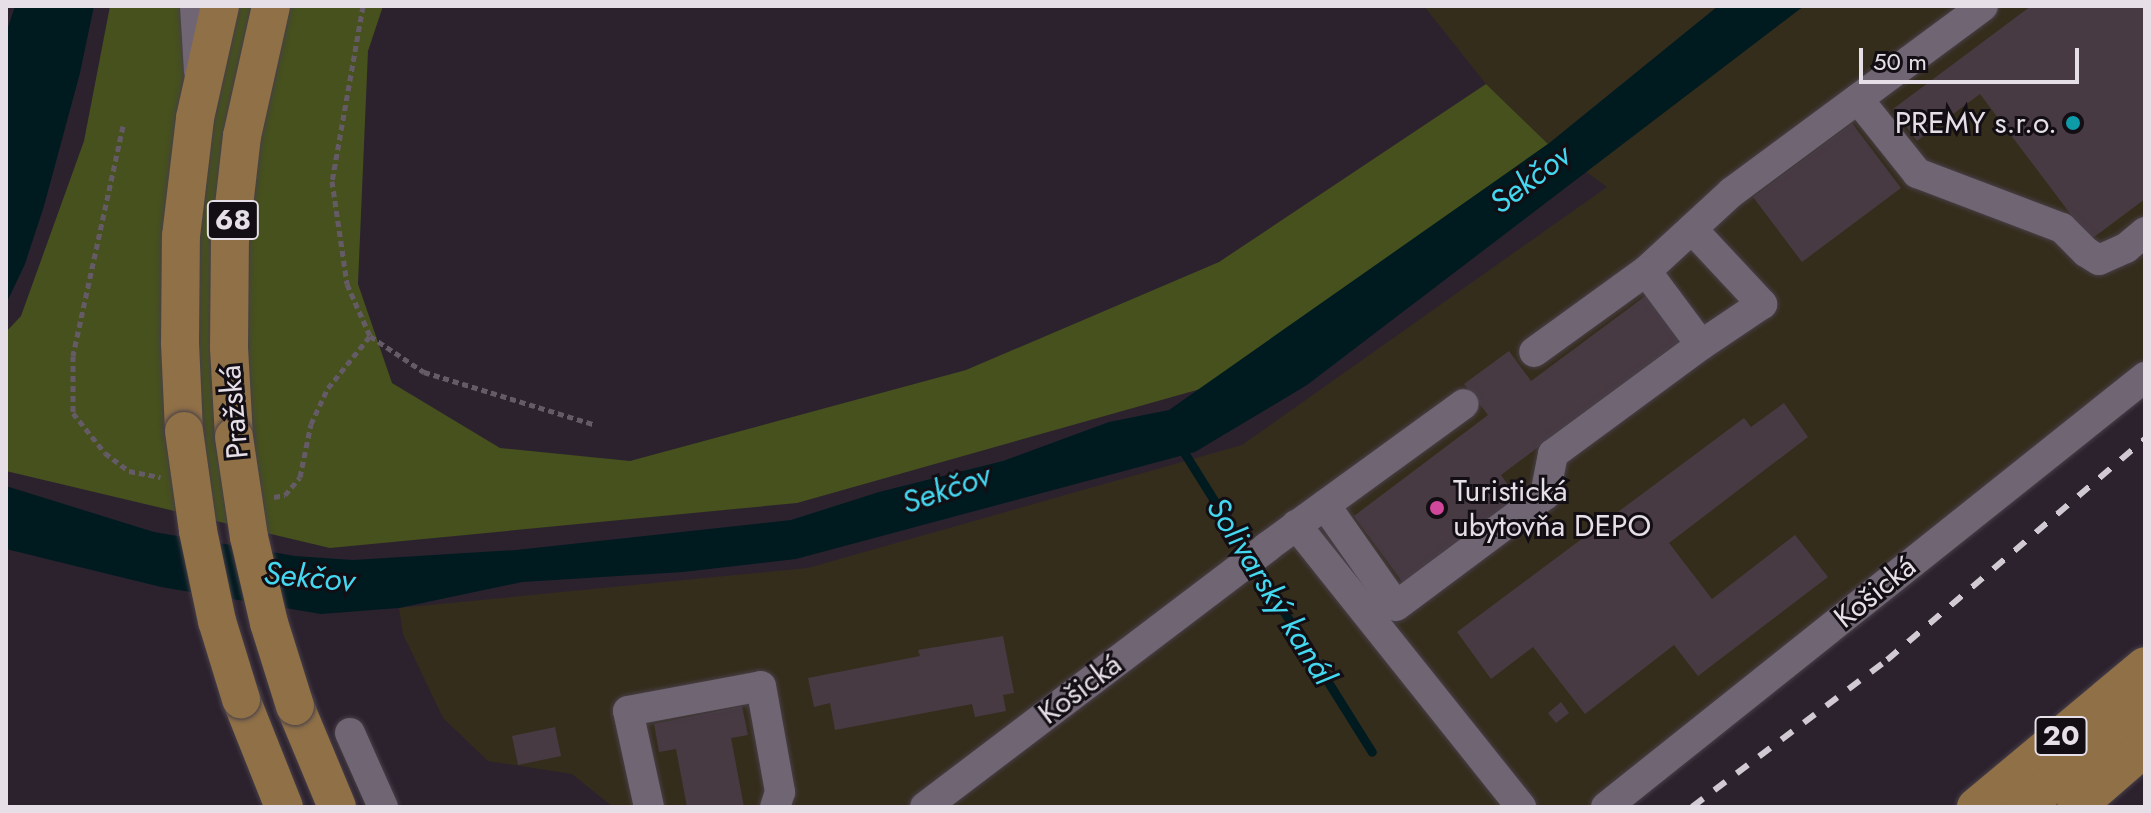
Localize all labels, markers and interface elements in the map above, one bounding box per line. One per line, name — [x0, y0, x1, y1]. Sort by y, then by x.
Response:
scale bar — [1863, 32, 2083, 82]
text: 50 m — [1873, 44, 1927, 79]
place label: PREMY s.r.o. — [1895, 105, 2057, 141]
marker: PREMY s.r.o. — [2064, 114, 2082, 132]
water label: Sekčov — [1482, 136, 1578, 222]
road number: 68 — [205, 196, 261, 244]
street label: Pražská — [212, 364, 256, 460]
water label: Sekčov — [897, 456, 995, 522]
place label: Turistická ubytovňa DEPO — [1453, 473, 1651, 544]
water label: Solivarský kanál — [1198, 490, 1344, 692]
marker: Turistická ubytovňa DEPO — [1428, 499, 1446, 517]
street label: Košická — [1827, 548, 1923, 636]
water label: Sekčov — [262, 554, 356, 600]
street label: Košická — [1031, 646, 1129, 732]
road number: 20 — [2033, 712, 2089, 760]

